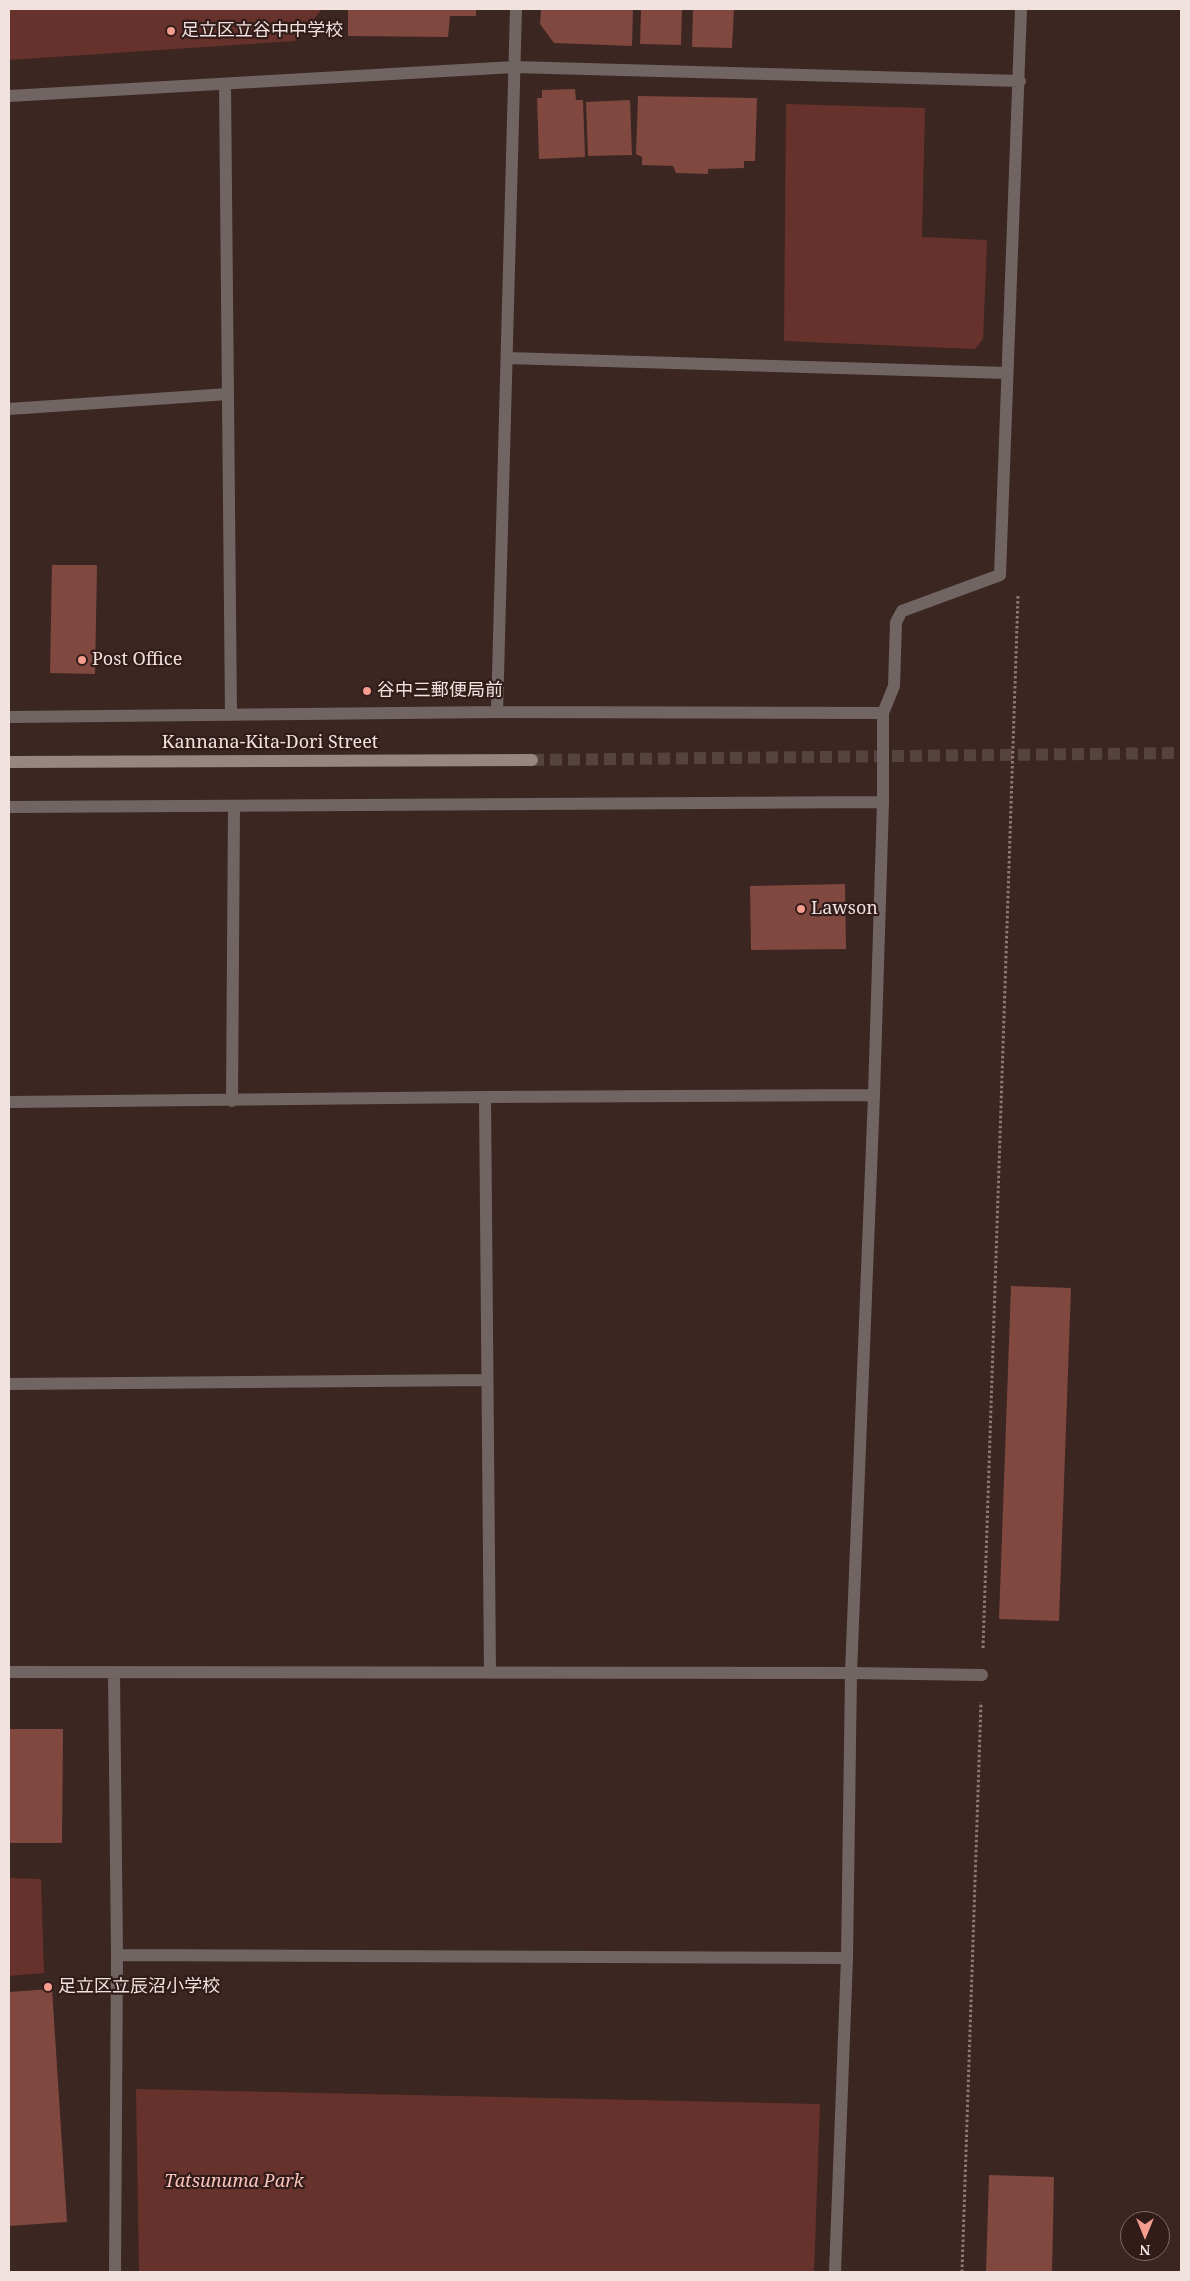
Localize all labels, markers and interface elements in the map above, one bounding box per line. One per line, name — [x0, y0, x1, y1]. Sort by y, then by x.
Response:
place label: 足立区立谷中中学校 — [181, 20, 343, 42]
marker: 足立区立谷中中学校 — [165, 25, 177, 37]
place label: Post Office — [92, 649, 182, 671]
marker: Post Office — [76, 654, 88, 666]
place label: 谷中三郵便局前 — [377, 680, 503, 702]
marker: 谷中三郵便局前 — [361, 685, 373, 697]
street label: Kannana-Kita-Dori Street — [162, 732, 378, 754]
place label: Lawson — [811, 898, 878, 920]
marker: Lawson — [795, 903, 807, 915]
place label: 足立区立辰沼小学校 — [58, 1976, 220, 1998]
marker: 足立区立辰沼小学校 — [42, 1981, 54, 1993]
park label: Tatsunuma Park — [164, 2171, 304, 2193]
north arrow — [1120, 2211, 1170, 2261]
text: N — [1139, 2241, 1151, 2260]

